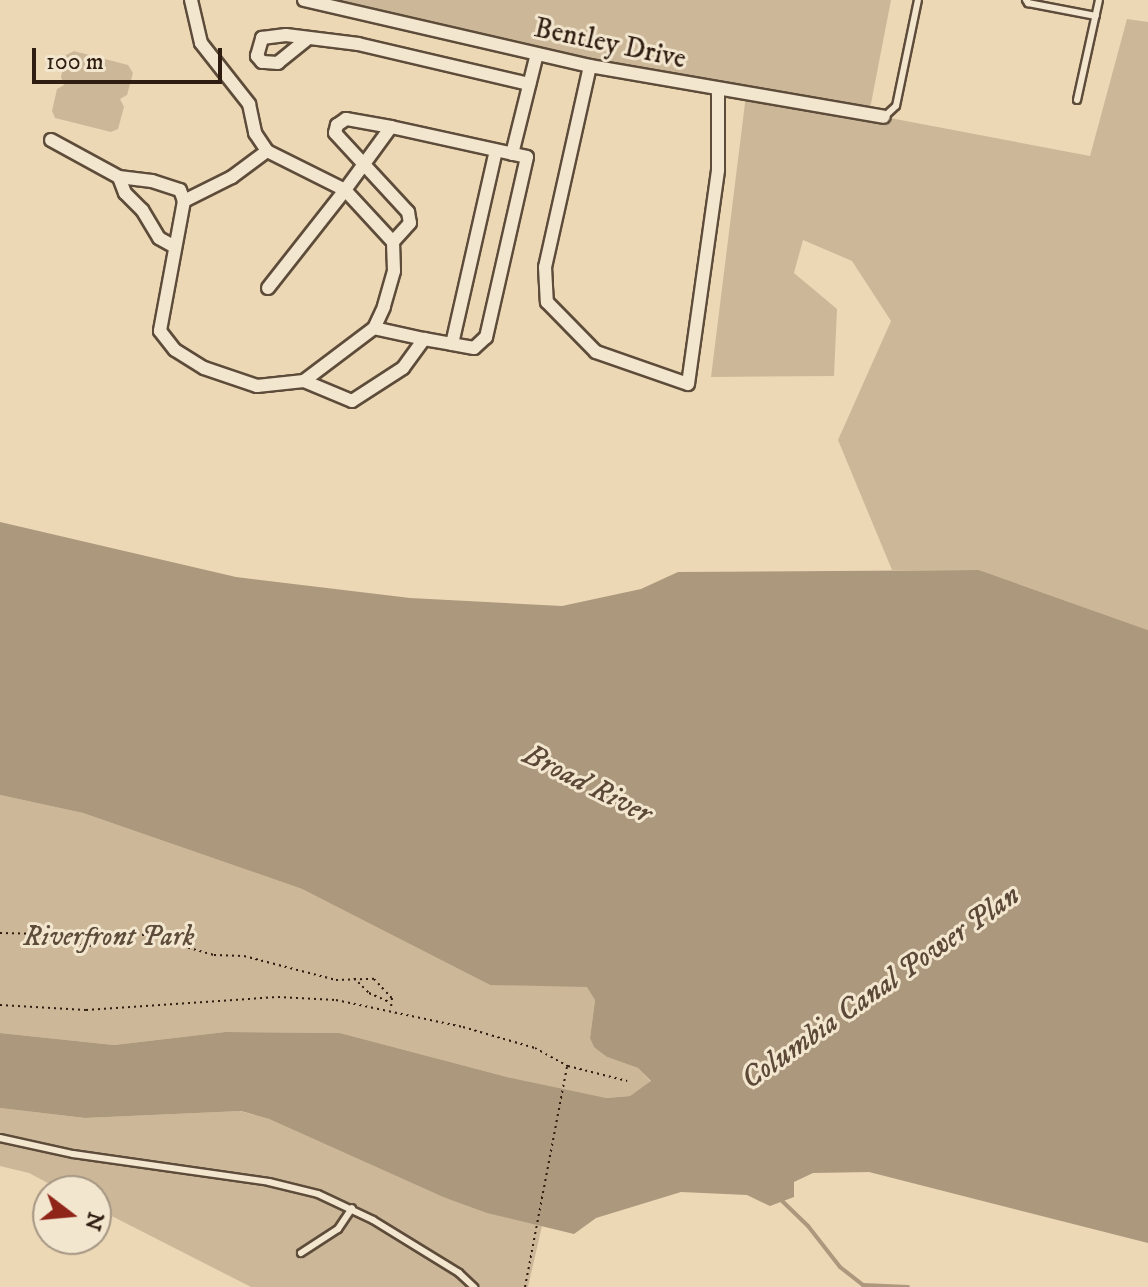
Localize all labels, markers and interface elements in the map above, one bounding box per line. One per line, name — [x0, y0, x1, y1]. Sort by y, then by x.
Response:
street label: Bentley Drive — [531, 12, 689, 76]
scale bar — [36, 32, 226, 82]
text: 100 m — [46, 47, 104, 77]
water label: Broad River — [517, 737, 657, 833]
water label: Columbia Canal Power Plan — [735, 878, 1027, 1098]
park label: Riverfront Park — [24, 920, 194, 954]
north arrow — [32, 1175, 112, 1255]
text: N — [78, 1209, 109, 1234]

